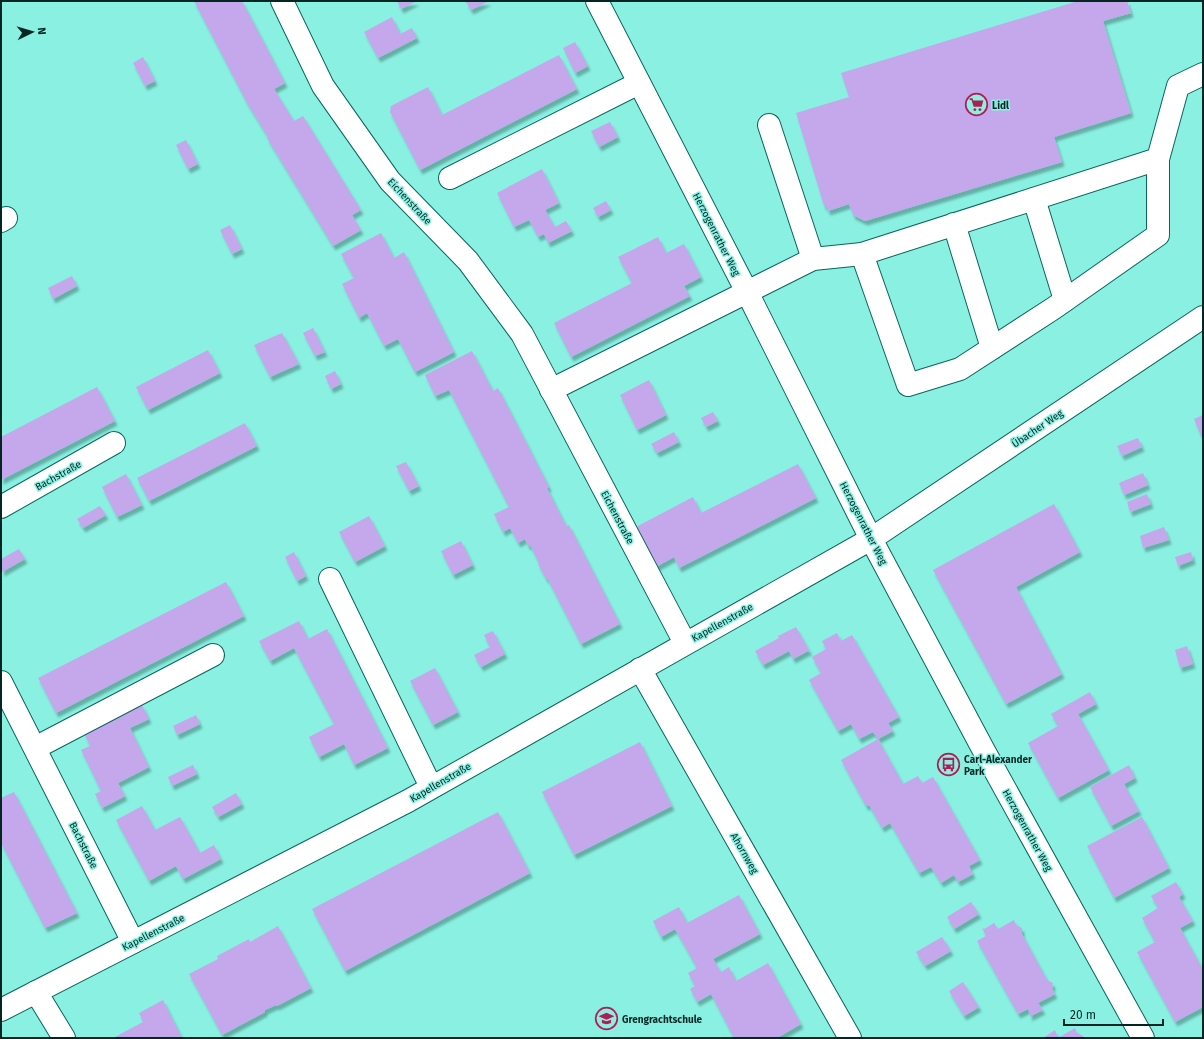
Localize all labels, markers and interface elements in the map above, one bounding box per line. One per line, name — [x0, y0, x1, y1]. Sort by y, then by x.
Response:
north arrow — [12, 12, 52, 52]
text: N — [35, 27, 48, 35]
supermarket icon: Lidl — [963, 92, 989, 118]
place label: Lidl — [992, 100, 1009, 112]
street label: Eichenstraße — [385, 176, 434, 227]
street label: Herzogenrather Weg — [690, 191, 743, 279]
street label: Übacher Weg — [1008, 405, 1066, 450]
street label: Bachstraße — [33, 458, 84, 493]
street label: Herzogenrather Weg — [837, 480, 890, 568]
street label: Eichenstraße — [598, 489, 636, 546]
street label: Kapellenstraße — [690, 601, 755, 645]
bus stop icon: Carl-Alexander Park — [936, 752, 962, 778]
place label: Carl-Alexander Park — [964, 754, 1033, 778]
street label: Kapellenstraße — [408, 761, 473, 805]
street label: Herzogenrather Weg — [1000, 787, 1055, 874]
street label: Bachstraße — [66, 820, 100, 871]
street label: Ahornweg — [728, 831, 761, 877]
street label: Kapellenstraße — [120, 912, 187, 954]
scale bar — [1064, 1001, 1163, 1027]
school or university icon: Grengrachtschule — [593, 1006, 619, 1032]
text: 20 m — [1070, 1008, 1096, 1022]
place label: Grengrachtschule — [622, 1014, 703, 1026]

